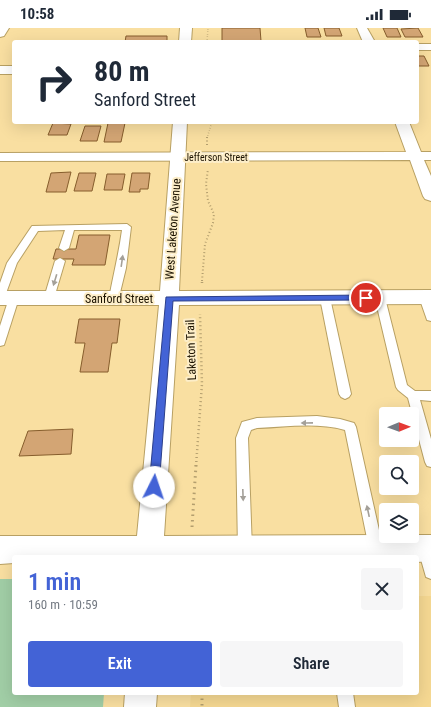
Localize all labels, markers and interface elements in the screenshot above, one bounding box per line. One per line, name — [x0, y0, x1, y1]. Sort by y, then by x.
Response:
text: 10:58 — [20, 5, 54, 23]
text: 80 m — [94, 55, 150, 88]
icon: right — [28, 56, 80, 108]
text: Sanford Street — [94, 89, 196, 110]
street label: Jefferson Street — [184, 152, 248, 163]
street label: West Laketon Avenue — [162, 178, 184, 280]
one-way arrow — [119, 255, 125, 267]
one-way arrow — [52, 274, 58, 286]
pin — [349, 281, 383, 315]
icon: arrive — [355, 287, 377, 309]
street label: Sanford Street — [85, 292, 153, 306]
street label: Laketon Trail — [183, 319, 199, 381]
north arrow — [379, 407, 419, 447]
map controls — [379, 407, 419, 543]
one-way arrow — [301, 419, 313, 426]
button: search — [379, 455, 419, 495]
position arrow — [133, 466, 175, 508]
one-way arrow — [240, 489, 247, 501]
button: layers — [379, 503, 419, 543]
one-way arrow — [365, 505, 371, 517]
text: 1 min — [28, 568, 81, 596]
button: close — [361, 568, 403, 610]
text: 160 m · 10:59 — [28, 597, 98, 612]
button: Exit — [28, 641, 212, 687]
button: Share — [220, 641, 403, 687]

